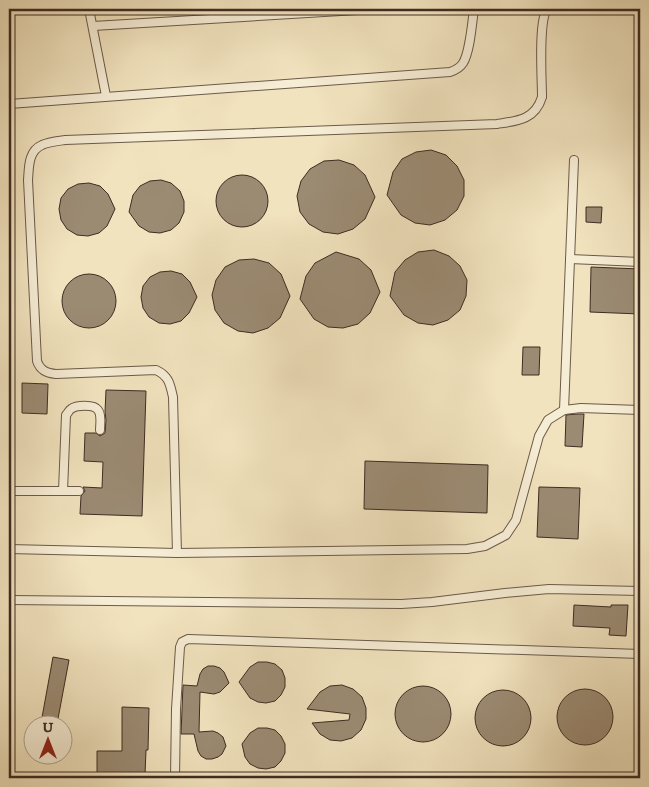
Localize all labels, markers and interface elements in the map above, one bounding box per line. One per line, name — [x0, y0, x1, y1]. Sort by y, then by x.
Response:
north arrow — [22, 714, 72, 764]
text: U — [43, 719, 54, 737]

